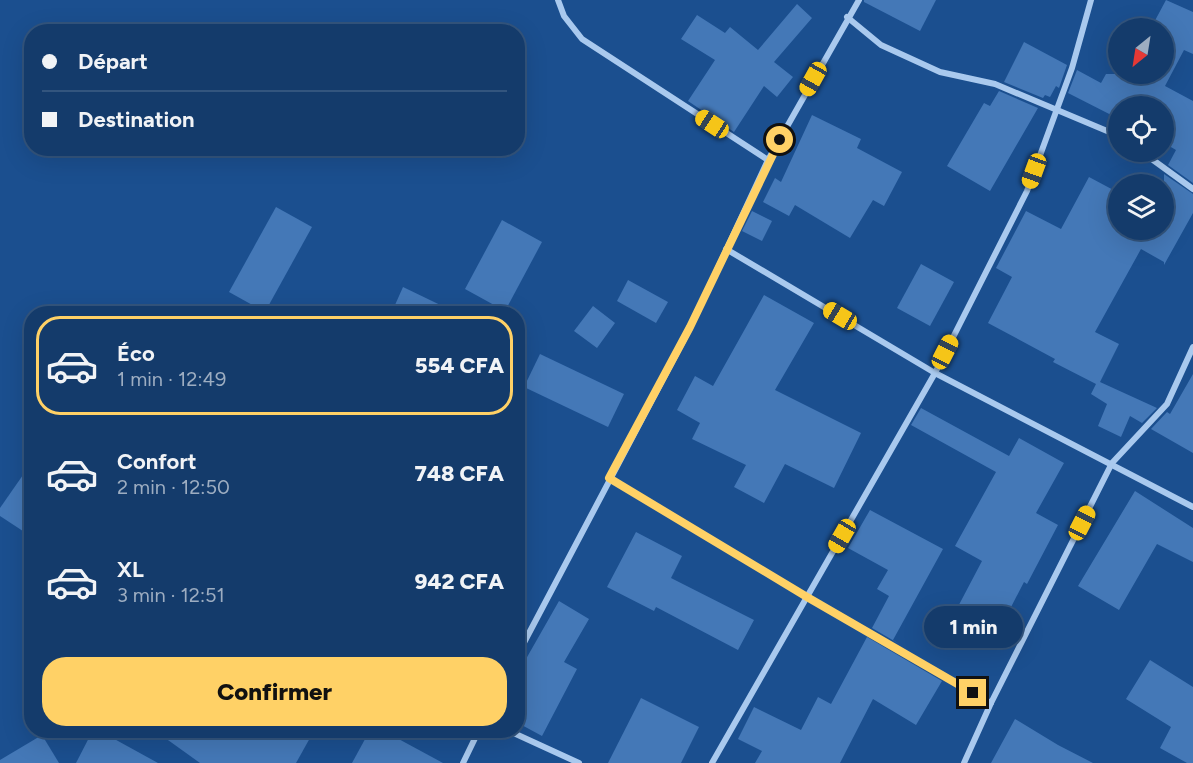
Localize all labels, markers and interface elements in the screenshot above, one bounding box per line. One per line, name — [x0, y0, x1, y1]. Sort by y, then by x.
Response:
north arrow — [1108, 18, 1174, 84]
map controls — [1108, 18, 1174, 240]
text: Départ — [78, 48, 148, 75]
car — [796, 59, 830, 99]
button: locate — [1108, 96, 1174, 162]
text: Destination — [78, 106, 195, 133]
car — [692, 107, 732, 141]
route start — [766, 126, 793, 153]
car — [1019, 151, 1049, 191]
button: layers — [1108, 174, 1174, 240]
car — [820, 299, 860, 333]
car — [929, 332, 961, 372]
icon: car — [45, 339, 99, 393]
text: Éco — [117, 340, 155, 367]
text: 554 CFA — [415, 352, 504, 379]
text: 1 min · 12:49 — [117, 367, 226, 391]
icon: car — [45, 447, 99, 501]
text: Confort — [117, 448, 197, 475]
text: 748 CFA — [415, 460, 504, 487]
text: 2 min · 12:50 — [117, 475, 230, 499]
car — [1066, 503, 1098, 543]
car — [825, 516, 859, 556]
icon: car — [45, 555, 99, 609]
text: XL — [117, 556, 144, 583]
text: 942 CFA — [415, 568, 504, 595]
text: 3 min · 12:51 — [117, 583, 225, 607]
callout: 1 min — [924, 606, 1022, 648]
text: 1 min — [950, 615, 997, 639]
button: Confirmer — [42, 657, 507, 726]
route end — [959, 679, 986, 706]

